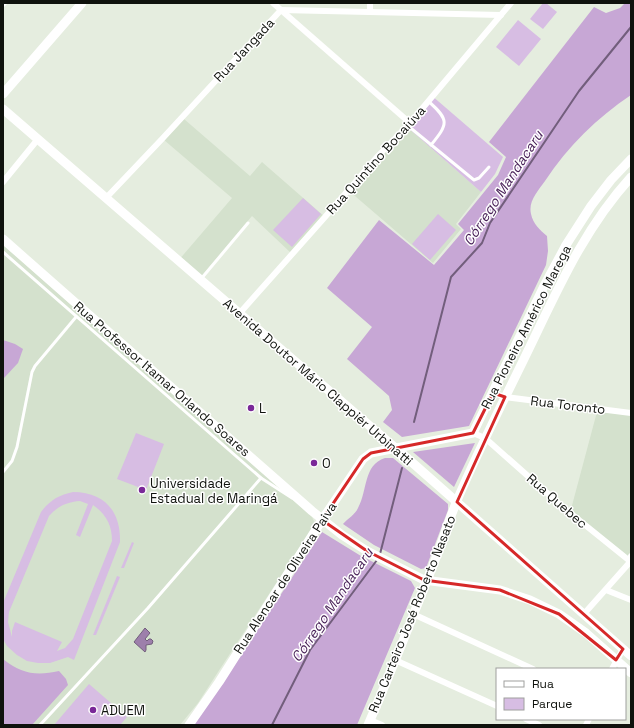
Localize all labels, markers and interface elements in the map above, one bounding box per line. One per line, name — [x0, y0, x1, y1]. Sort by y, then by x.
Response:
street label: Rua Jangada — [210, 14, 278, 86]
street label: Rua Quintino Bocaiúva — [323, 102, 430, 218]
water label: Córrego Mandacaru — [459, 126, 548, 249]
street label: Rua Pioneiro Américo Marega — [477, 242, 575, 412]
street label: Avenida Doutor Mário Clappiér Urbinatti — [219, 295, 417, 469]
street label: Rua Professor Itamar Orlando Soares — [70, 298, 254, 460]
street label: Rua Toronto — [530, 392, 606, 418]
place label: L — [259, 400, 266, 417]
marker: L — [246, 403, 256, 413]
place label: O — [322, 455, 331, 472]
marker: O — [309, 458, 319, 468]
street label: Rua Quebec — [523, 470, 591, 532]
place label: Universidade Estadual de Maringá — [150, 475, 278, 507]
marker: Universidade Estadual de Maringá — [137, 485, 147, 495]
street label: Rua Alencar de Oliveira Paiva — [230, 498, 341, 657]
street label: Rua Carteiro José Roberto Nasato — [364, 513, 460, 715]
water label: Córrego Mandacaru — [287, 544, 378, 665]
legend — [496, 668, 626, 720]
text: Rua — [532, 676, 554, 692]
text: Parque — [532, 696, 572, 712]
place label: ADUEM — [101, 702, 145, 719]
marker: ADUEM — [88, 705, 98, 715]

